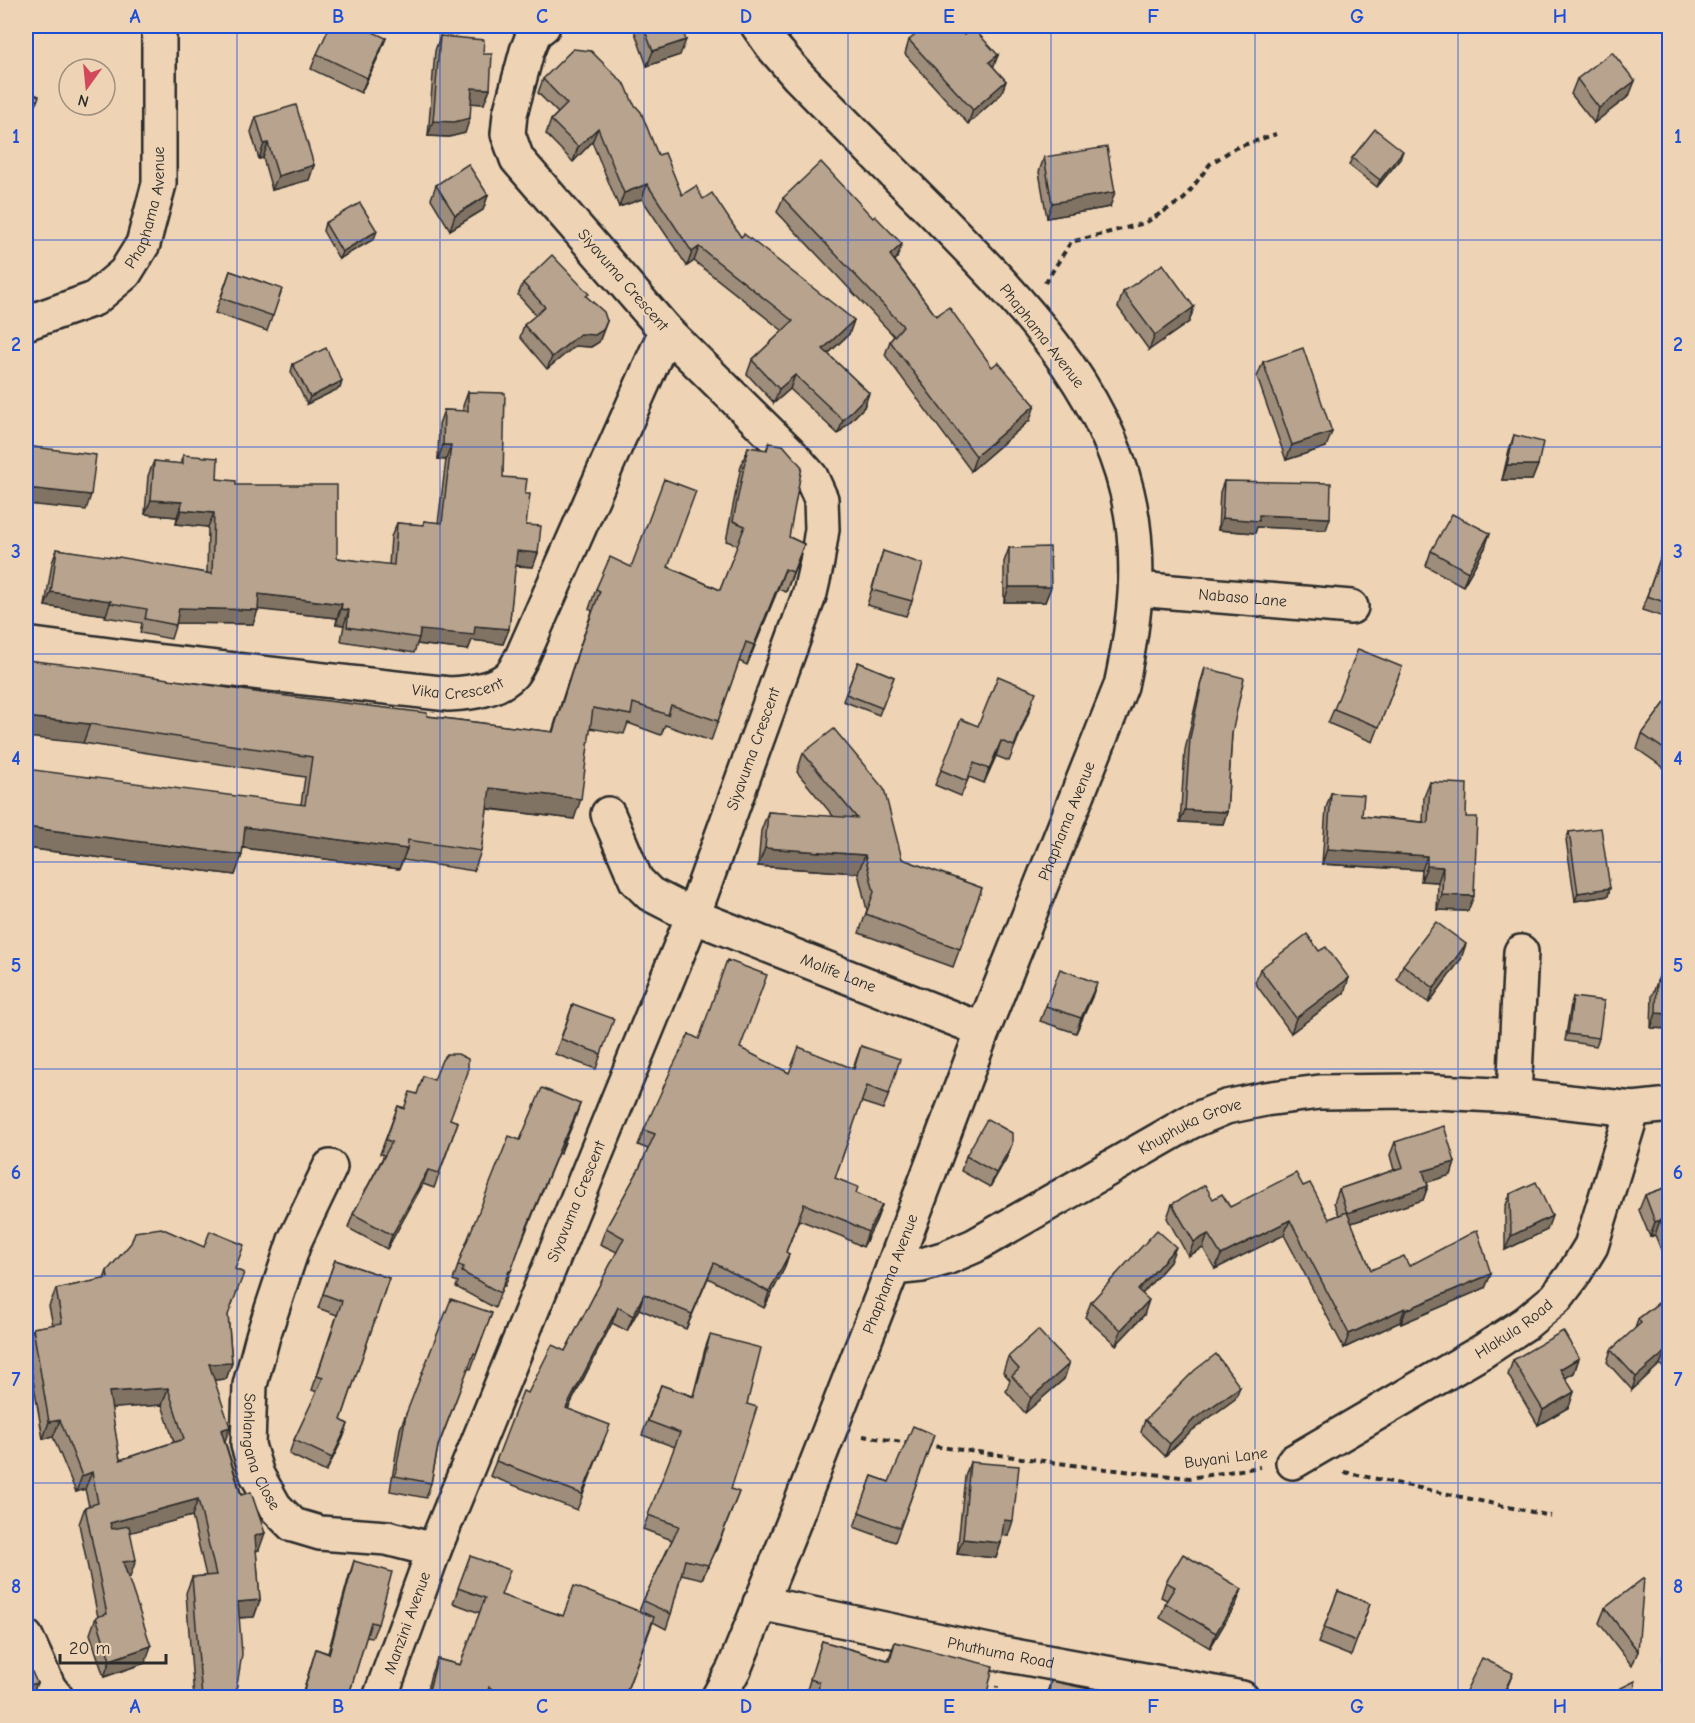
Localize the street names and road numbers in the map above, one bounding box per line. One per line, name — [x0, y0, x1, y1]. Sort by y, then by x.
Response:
street label: Phaphama Avenue — [121, 146, 168, 272]
street label: Siyavuma Crescent — [574, 225, 672, 335]
street label: Phaphama Avenue — [996, 281, 1088, 391]
street label: Nabaso Lane — [1198, 585, 1288, 611]
street label: Vika Crescent — [411, 674, 507, 703]
street label: Siyavuma Crescent — [723, 685, 784, 813]
street label: Phaphama Avenue — [1035, 759, 1099, 883]
street label: Molife Lane — [798, 950, 879, 996]
street label: Khuphuka Grove — [1135, 1095, 1243, 1159]
street label: Siyavuma Crescent — [544, 1138, 609, 1265]
street label: Phaphama Avenue — [859, 1212, 922, 1336]
street label: Hlakula Road — [1472, 1296, 1556, 1363]
street label: Sohlangana Close — [239, 1393, 284, 1513]
street label: Buyani Lane — [1183, 1444, 1269, 1472]
street label: Manzini Avenue — [380, 1569, 434, 1677]
street label: Phuthuma Road — [946, 1634, 1056, 1672]

